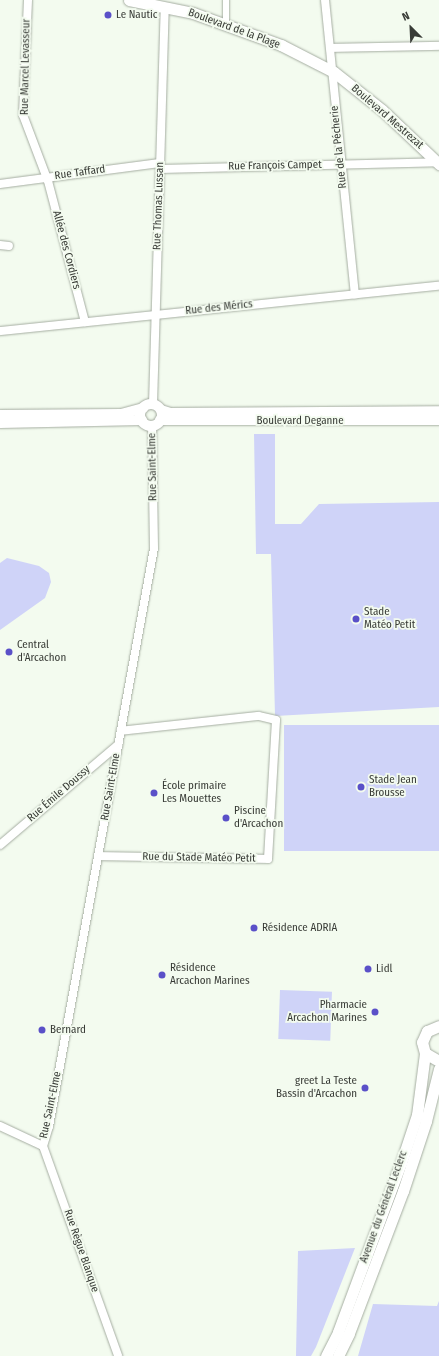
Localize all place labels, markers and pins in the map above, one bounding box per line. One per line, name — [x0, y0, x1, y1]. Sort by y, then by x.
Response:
place label: Le Nautic — [116, 8, 158, 22]
marker: Le Nautic — [103, 10, 113, 20]
place label: Stade Matéo Petit — [364, 606, 415, 632]
marker: Stade Matéo Petit — [351, 614, 361, 624]
place label: Central d'Arcachon — [17, 639, 66, 665]
marker: Central d'Arcachon — [4, 647, 14, 657]
place label: Stade Jean Brousse — [369, 774, 417, 800]
place label: École primaire Les Mouettes — [162, 780, 226, 806]
marker: Stade Jean Brousse — [356, 782, 366, 792]
marker: École primaire Les Mouettes — [149, 788, 159, 798]
place label: Piscine d'Arcachon — [234, 805, 283, 831]
marker: Piscine d'Arcachon — [221, 813, 231, 823]
place label: Résidence ADRIA — [262, 921, 337, 935]
marker: Résidence ADRIA — [249, 923, 259, 933]
place label: Résidence Arcachon Marines — [170, 962, 250, 988]
place label: Lidl — [376, 962, 392, 976]
marker: Lidl — [363, 964, 373, 974]
marker: Résidence Arcachon Marines — [157, 970, 167, 980]
place label: Pharmacie Arcachon Marines — [287, 999, 367, 1025]
marker: Pharmacie Arcachon Marines — [370, 1007, 380, 1017]
place label: Bernard — [50, 1023, 86, 1037]
marker: Bernard — [37, 1025, 47, 1035]
place label: greet La Teste Bassin d'Arcachon — [276, 1075, 357, 1101]
marker: greet La Teste Bassin d'Arcachon — [360, 1083, 370, 1093]

